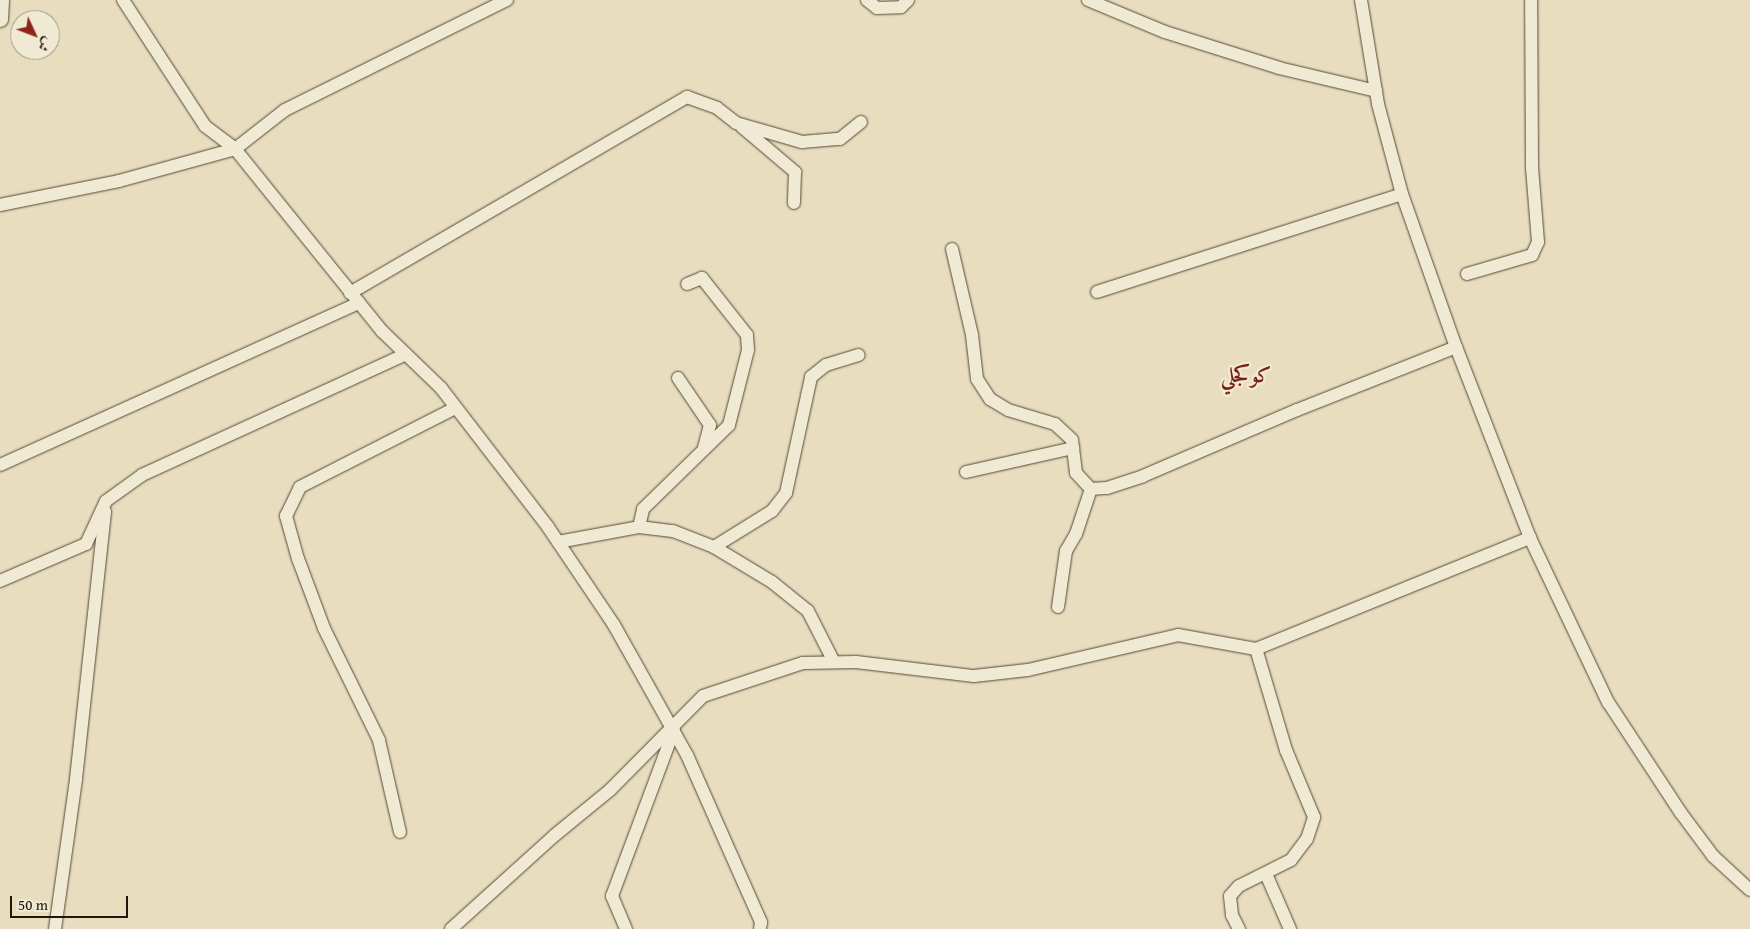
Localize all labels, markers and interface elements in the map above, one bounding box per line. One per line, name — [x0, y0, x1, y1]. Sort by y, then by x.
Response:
north arrow — [10, 10, 60, 60]
text: ش — [33, 33, 57, 56]
district label: كوكجلي — [1221, 362, 1271, 388]
scale bar — [12, 886, 130, 918]
text: 50 m — [18, 894, 48, 915]

